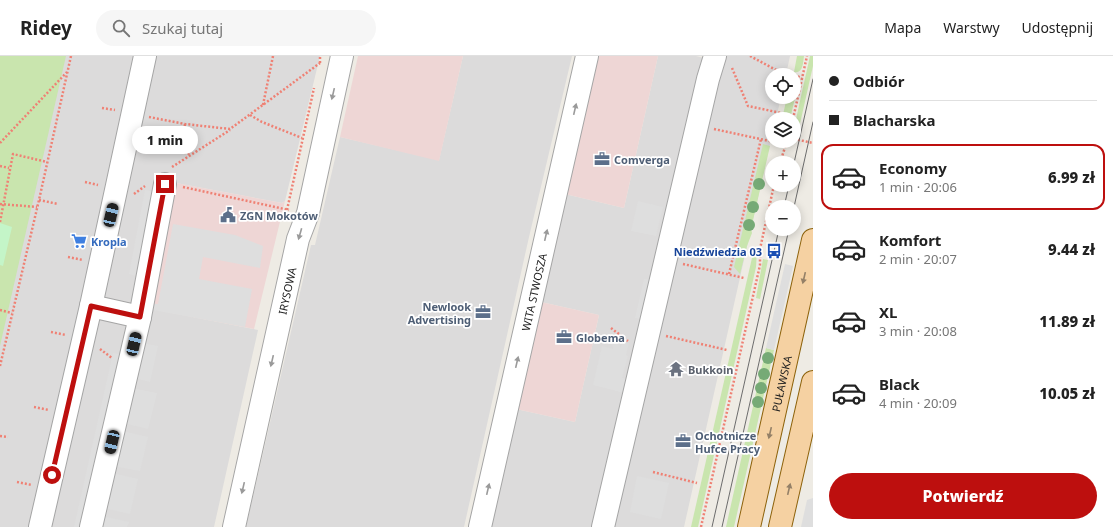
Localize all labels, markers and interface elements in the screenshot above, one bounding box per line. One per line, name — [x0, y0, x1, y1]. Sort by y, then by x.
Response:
search box — [96, 10, 376, 46]
text: Ridey — [20, 15, 72, 41]
icon: search — [110, 17, 132, 39]
text: Szukaj tutaj — [142, 18, 223, 38]
text: Mapa — [884, 18, 921, 37]
text: Warstwy — [943, 18, 1000, 37]
text: Udostępnij — [1022, 18, 1093, 37]
map controls — [765, 68, 801, 236]
button: locate — [765, 68, 801, 104]
text: Odbiór — [853, 71, 904, 91]
one-way arrow — [330, 88, 336, 100]
one-way arrow — [572, 102, 578, 114]
text: Blacharska — [853, 110, 935, 130]
button: layers — [765, 112, 801, 148]
callout: 1 min — [132, 126, 198, 154]
text: 1 min — [147, 131, 183, 149]
office icon: Comverga — [593, 150, 611, 168]
place label: Comverga — [614, 152, 670, 167]
button: + — [765, 156, 801, 192]
text: Economy — [879, 158, 947, 178]
icon: car — [831, 159, 867, 195]
text: 6.99 zł — [1048, 167, 1095, 187]
route end — [156, 175, 174, 193]
text: 1 min · 20:06 — [879, 178, 957, 196]
button: − — [765, 200, 801, 236]
car — [102, 202, 120, 228]
public building icon: ZGN Mokotów — [219, 206, 237, 224]
place label: ZGN Mokotów — [240, 208, 318, 223]
one-way arrow — [297, 228, 303, 240]
one-way arrow — [543, 229, 549, 242]
text: Komfort — [879, 230, 941, 250]
icon: car — [831, 231, 867, 267]
supermarket icon: Kropla — [70, 232, 88, 250]
place label: Kropla — [91, 234, 127, 249]
text: 9.44 zł — [1048, 239, 1095, 259]
bus stop icon: Niedźwiedzia 03 — [765, 242, 783, 260]
place label: Niedźwiedzia 03 — [674, 244, 762, 259]
text: 2 min · 20:07 — [879, 250, 957, 268]
street label: WITA STWOSZA — [517, 251, 550, 332]
street label: IRYSOWA — [274, 265, 299, 316]
one-way arrow — [801, 272, 807, 285]
place label: Newlook Advertising — [408, 299, 471, 327]
text: XL — [879, 302, 897, 322]
office icon: Newlook Advertising — [474, 303, 492, 321]
icon: car — [831, 303, 867, 339]
text: 11.89 zł — [1039, 311, 1095, 331]
text: 3 min · 20:08 — [879, 322, 957, 340]
office icon: Globema — [555, 328, 573, 346]
place label: Globema — [576, 330, 625, 345]
car — [125, 331, 143, 357]
street label: PUŁAWSKA — [767, 353, 795, 413]
one-way arrow — [268, 355, 274, 367]
one-way arrow — [515, 356, 521, 368]
temple icon: Bukkoin — [667, 360, 685, 378]
place label: Bukkoin — [688, 362, 733, 377]
text: Black — [879, 374, 919, 394]
icon: car — [831, 375, 867, 411]
text: 10.05 zł — [1039, 383, 1095, 403]
text: 4 min · 20:09 — [879, 394, 957, 412]
one-way arrow — [766, 426, 772, 439]
place label: Ochotnicze Hufce Pracy — [695, 428, 761, 456]
car — [103, 429, 121, 455]
office icon: Ochotnicze Hufce Pracy — [674, 432, 692, 450]
route start — [43, 466, 61, 484]
button: Potwierdź — [829, 473, 1097, 519]
one-way arrow — [240, 481, 246, 494]
one-way arrow — [486, 483, 492, 495]
one-way arrow — [786, 483, 792, 495]

